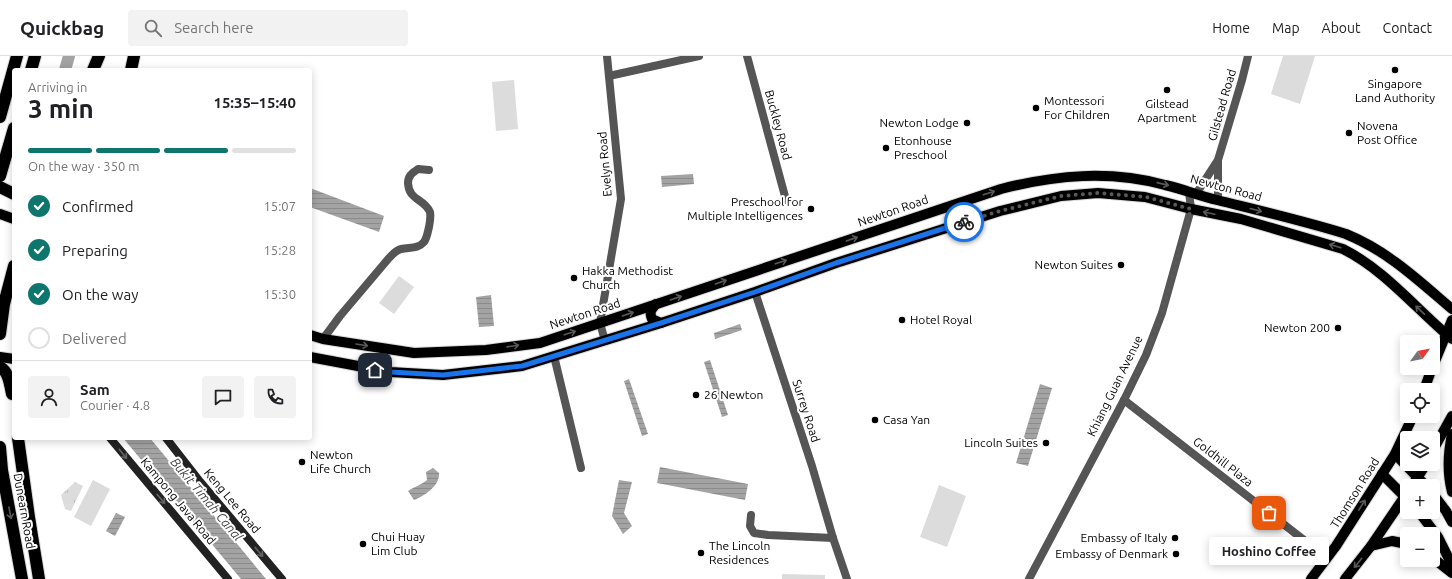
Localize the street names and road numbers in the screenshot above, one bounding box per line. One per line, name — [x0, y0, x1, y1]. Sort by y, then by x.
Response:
street label: Gilstead Road — [1205, 67, 1238, 142]
street label: Buckley Road — [763, 88, 794, 161]
street label: Evelyn Road — [595, 131, 614, 197]
street label: Newton Road — [1189, 172, 1263, 203]
street label: Newton Road — [856, 192, 930, 229]
street label: Newton Road — [548, 296, 622, 331]
street label: Khiang Guan Avenue — [1084, 333, 1145, 438]
street label: Surrey Road — [790, 378, 823, 444]
street label: Goldhill Plaza — [1191, 434, 1256, 489]
street label: Kampong Java Road — [138, 455, 218, 547]
street label: Thomson Road — [1328, 455, 1381, 530]
street label: Keng Lee Road — [202, 466, 263, 536]
street label: Dunearn Road — [11, 472, 38, 550]

